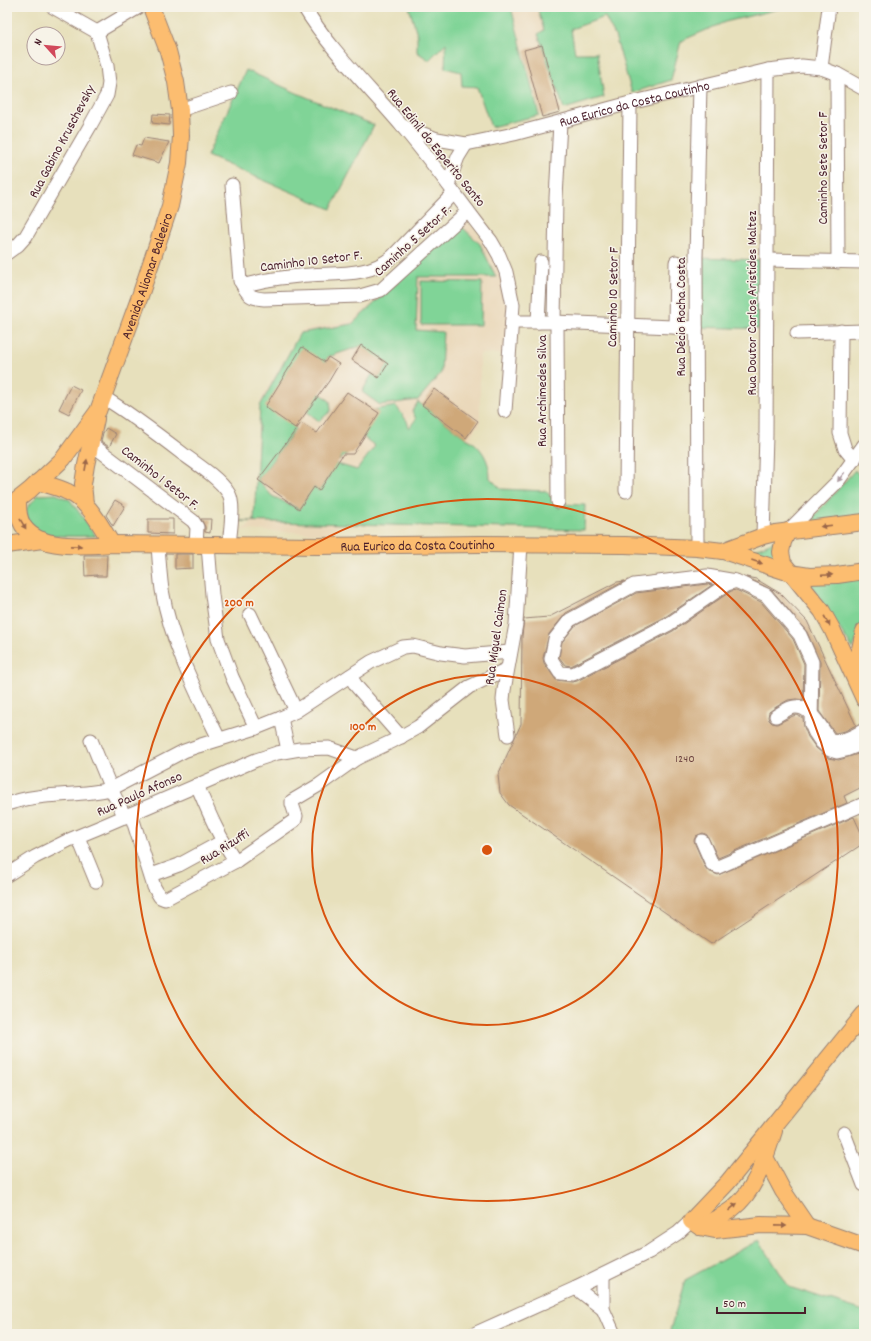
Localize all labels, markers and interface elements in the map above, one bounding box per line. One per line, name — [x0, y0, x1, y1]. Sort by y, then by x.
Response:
north arrow — [26, 26, 66, 66]
text: N — [31, 36, 47, 48]
street label: Rua Eurico da Costa Coutinho — [557, 76, 712, 133]
street label: Rua Gabino Kruschevsky — [24, 81, 101, 202]
street label: Rua Edinil do Esperito Santo — [381, 85, 490, 212]
street label: Caminho Sete Setor F — [814, 111, 834, 225]
street label: Caminho 5 Setor F. — [370, 201, 457, 282]
street label: Avenida Aliomar Baleeiro — [117, 210, 179, 342]
street label: Rua Doutor Carlos Aristides Maltez — [743, 210, 763, 395]
street label: Caminho 10 Setor F. — [259, 246, 363, 278]
street label: Caminho 10 Setor F — [603, 246, 625, 347]
street label: Rua Décio Rocha Costa — [672, 257, 692, 377]
street label: Rua Archimedes Silva — [533, 334, 553, 447]
street label: Caminho 1 Setor F. — [116, 441, 203, 516]
one-way arrow — [83, 459, 89, 471]
one-way arrow — [837, 471, 846, 482]
one-way arrow — [20, 518, 27, 530]
one-way arrow — [820, 523, 832, 530]
street label: Rua Eurico da Costa Coutinho — [340, 536, 495, 558]
one-way arrow — [70, 542, 82, 549]
one-way arrow — [751, 559, 763, 565]
one-way arrow — [821, 572, 833, 579]
street label: Rua Miguel Caimon — [480, 588, 514, 687]
text: 200 m — [224, 595, 254, 612]
one-way arrow — [824, 615, 831, 627]
text: 100 m — [350, 719, 376, 736]
house number: 1240 — [675, 751, 695, 768]
street label: Rua Paulo Afonso — [94, 767, 186, 823]
street label: Rua Rizuffi — [196, 824, 254, 871]
centre of rings — [480, 843, 494, 857]
one-way arrow — [728, 1202, 739, 1211]
one-way arrow — [775, 1222, 787, 1229]
scale bar — [717, 1289, 805, 1315]
text: 50 m — [723, 1296, 746, 1313]

